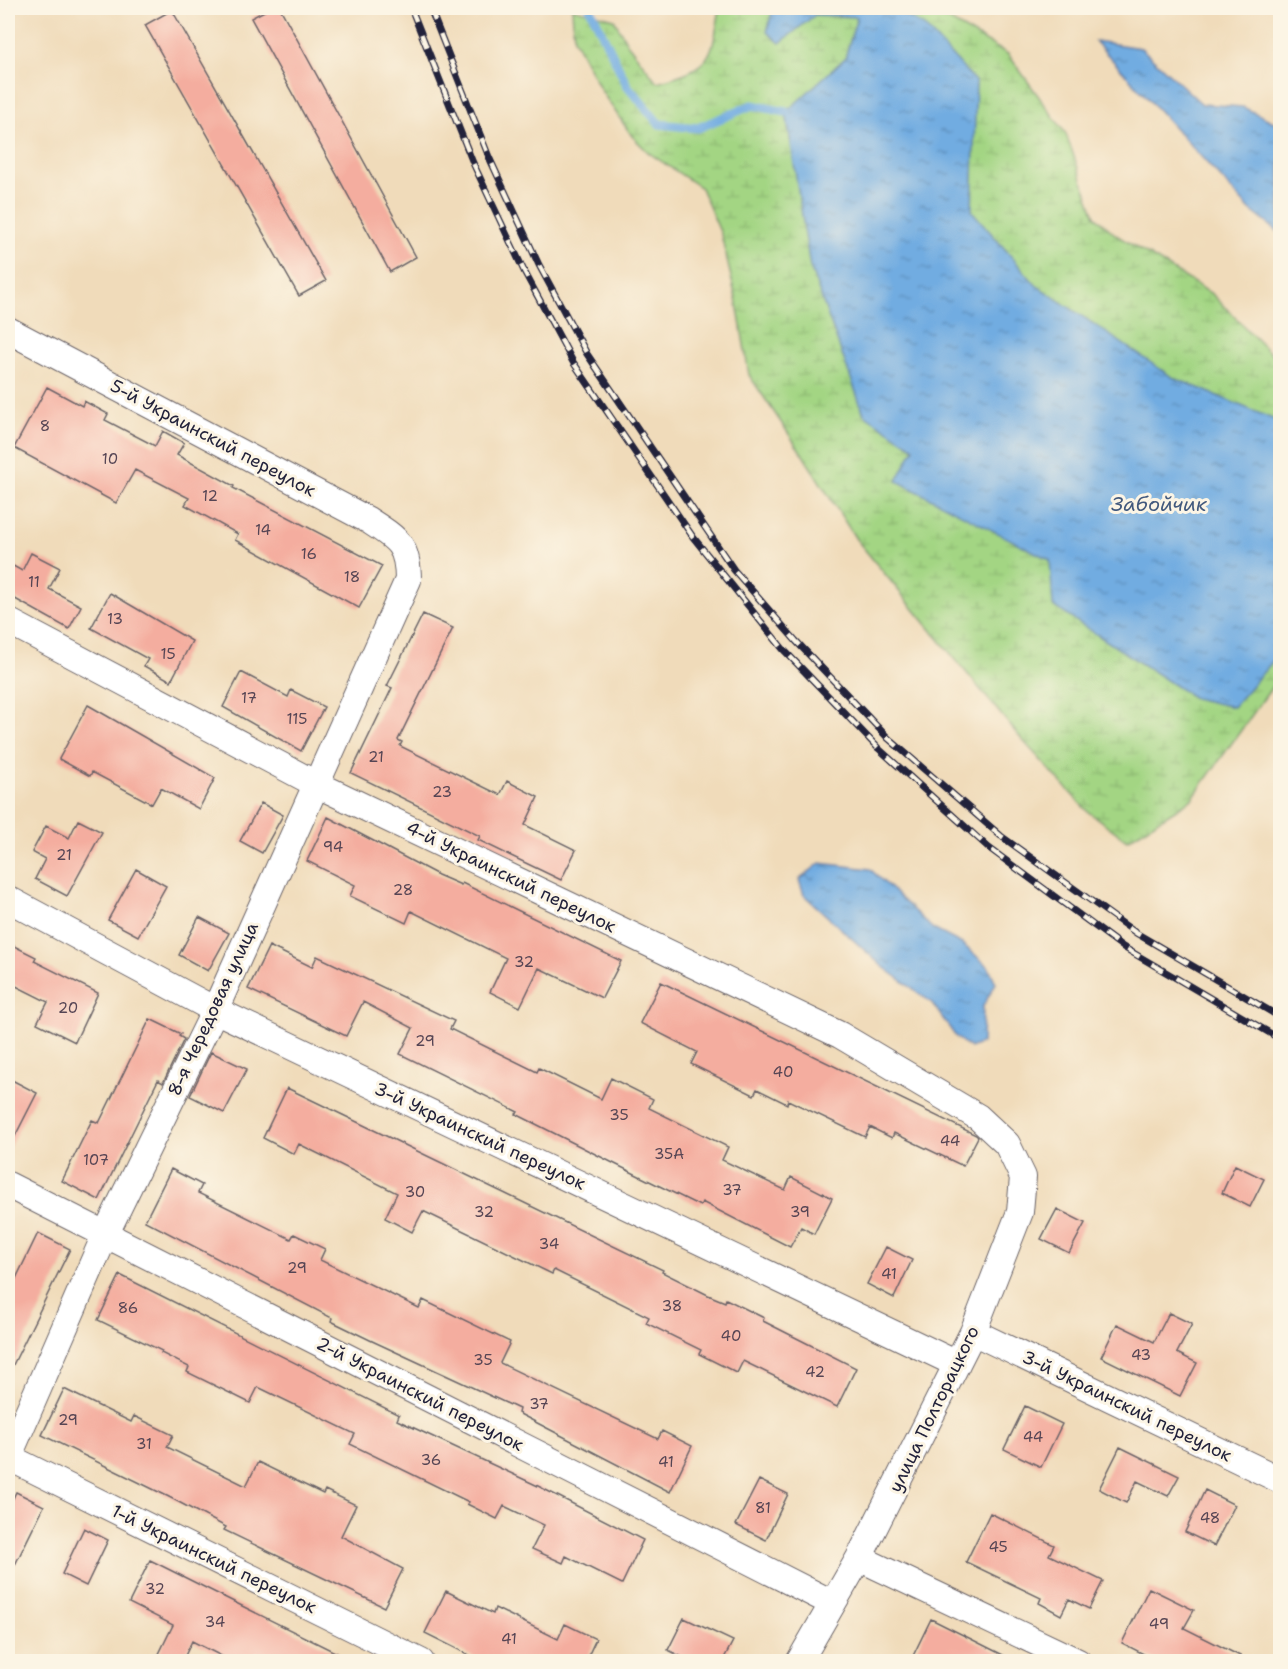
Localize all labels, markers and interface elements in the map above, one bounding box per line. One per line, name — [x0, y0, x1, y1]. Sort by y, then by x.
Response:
street label: 5-й Украинский переулок — [106, 374, 320, 503]
house number: 8 — [40, 416, 50, 436]
house number: 10 — [102, 449, 118, 469]
house number: 12 — [202, 486, 218, 506]
water label: Забойчик — [1111, 491, 1207, 517]
house number: 14 — [255, 520, 271, 540]
house number: 16 — [301, 544, 317, 564]
house number: 18 — [344, 567, 360, 587]
house number: 11 — [28, 572, 40, 592]
house number: 13 — [107, 609, 123, 629]
house number: 15 — [160, 644, 176, 664]
house number: 17 — [241, 688, 257, 708]
house number: 115 — [287, 709, 307, 729]
house number: 21 — [368, 747, 384, 767]
house number: 23 — [432, 782, 452, 802]
street label: 4-й Украинский переулок — [402, 816, 620, 939]
house number: 94 — [323, 837, 343, 857]
house number: 21 — [56, 845, 72, 865]
house number: 28 — [393, 880, 413, 900]
street label: 8-я Чередовая улица — [162, 918, 264, 1100]
house number: 32 — [514, 952, 534, 972]
house number: 20 — [58, 998, 78, 1018]
house number: 29 — [415, 1031, 435, 1051]
house number: 40 — [773, 1062, 793, 1082]
street label: 3-й Украинский переулок — [371, 1076, 590, 1196]
house number: 35 — [609, 1105, 629, 1125]
house number: 44 — [940, 1131, 960, 1151]
house number: 35А — [654, 1144, 684, 1164]
house number: 107 — [83, 1150, 109, 1170]
house number: 37 — [722, 1180, 742, 1200]
house number: 30 — [405, 1182, 425, 1202]
house number: 32 — [474, 1202, 494, 1222]
house number: 39 — [790, 1202, 810, 1222]
house number: 34 — [539, 1234, 559, 1254]
house number: 29 — [287, 1258, 307, 1278]
house number: 41 — [881, 1264, 897, 1284]
house number: 38 — [662, 1296, 682, 1316]
house number: 86 — [118, 1298, 138, 1318]
street label: улица Полторацкого — [883, 1322, 985, 1496]
house number: 40 — [721, 1326, 741, 1346]
street label: 2-й Украинский переулок — [312, 1331, 528, 1457]
street label: 3-й Украинский переулок — [1018, 1345, 1236, 1467]
house number: 43 — [1131, 1345, 1151, 1365]
house number: 35 — [473, 1350, 493, 1370]
house number: 42 — [805, 1362, 825, 1382]
house number: 37 — [529, 1394, 549, 1414]
house number: 29 — [58, 1410, 78, 1430]
house number: 44 — [1023, 1427, 1043, 1447]
house number: 31 — [136, 1434, 152, 1454]
house number: 36 — [421, 1450, 441, 1470]
house number: 41 — [658, 1452, 674, 1472]
house number: 81 — [755, 1498, 771, 1518]
street label: 1-й Украинский переулок — [108, 1499, 321, 1619]
house number: 48 — [1200, 1508, 1220, 1528]
house number: 45 — [988, 1537, 1008, 1557]
house number: 32 — [145, 1579, 165, 1599]
house number: 34 — [205, 1612, 225, 1632]
house number: 49 — [1149, 1614, 1169, 1634]
house number: 41 — [501, 1629, 517, 1649]

